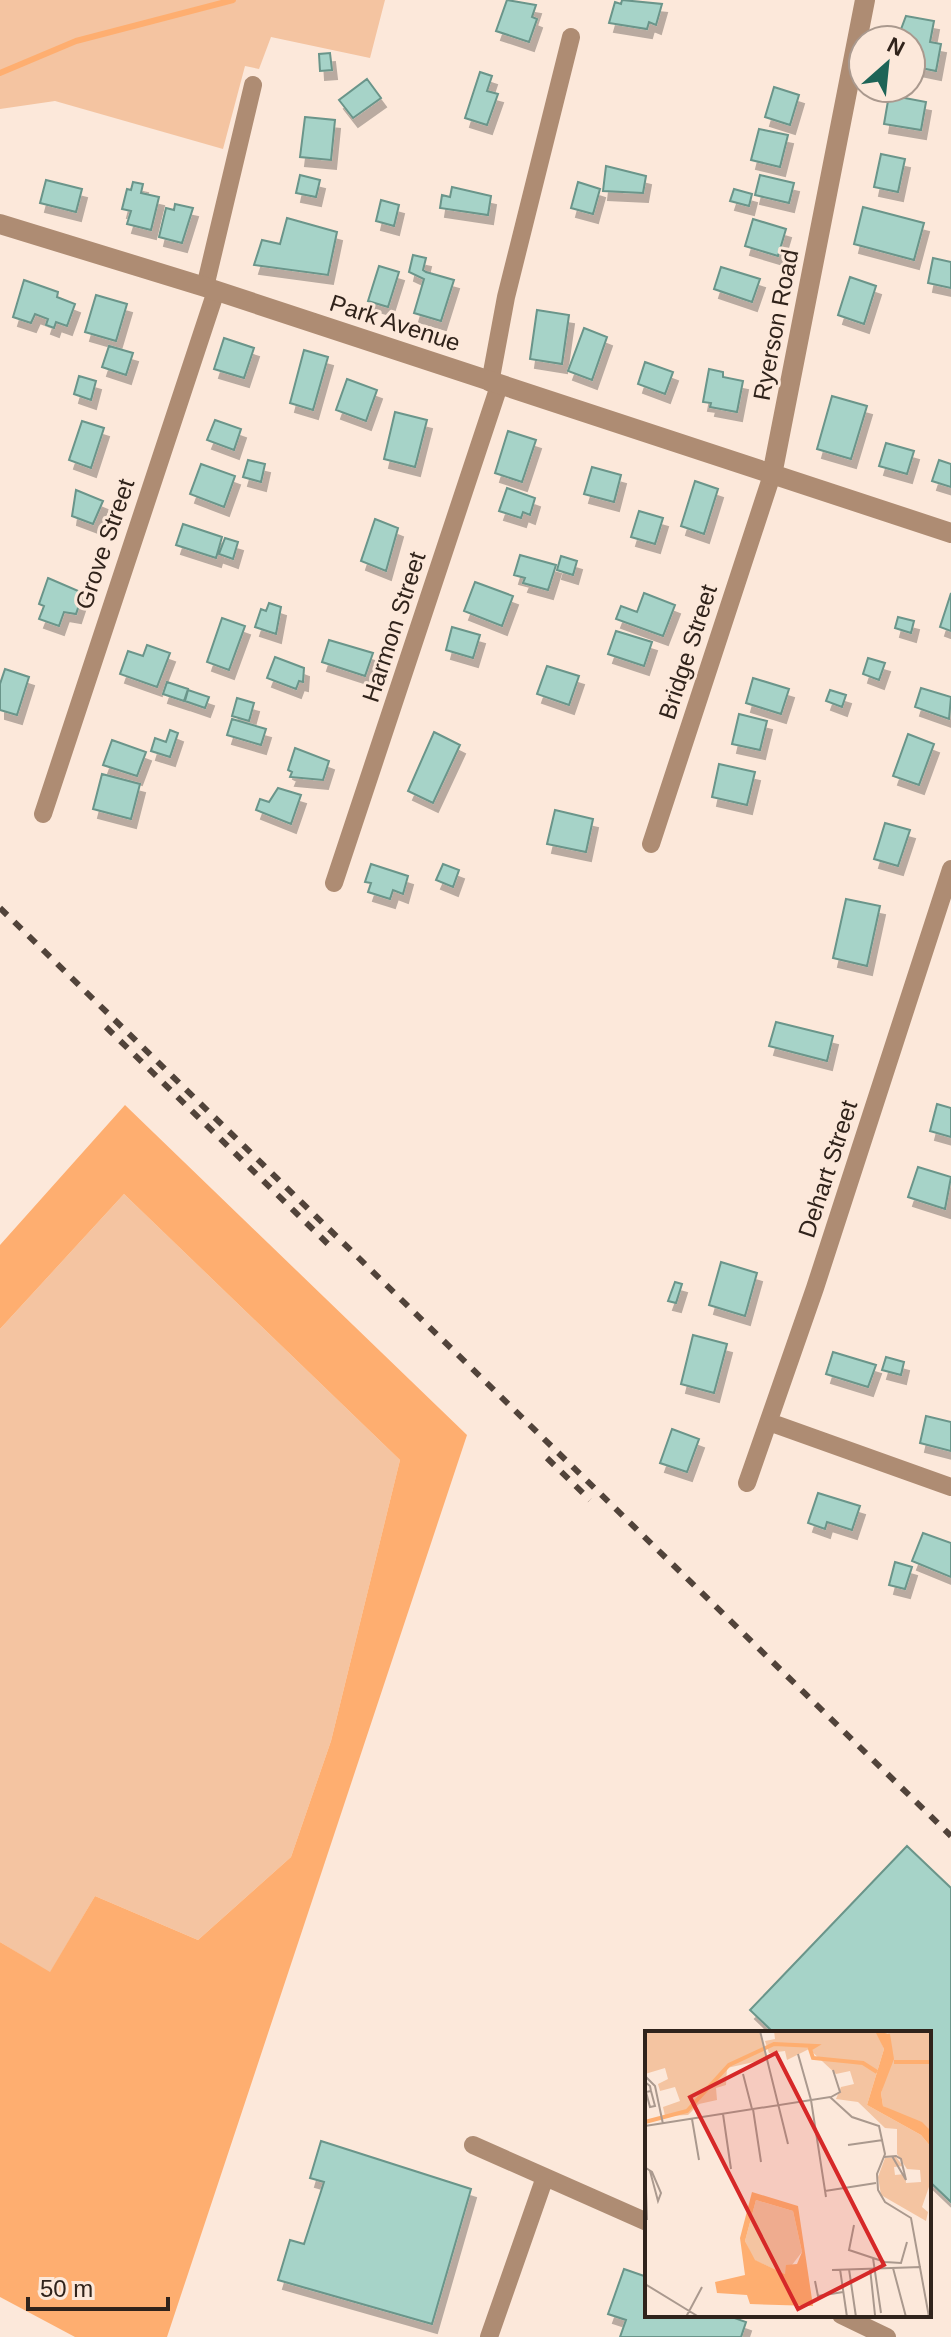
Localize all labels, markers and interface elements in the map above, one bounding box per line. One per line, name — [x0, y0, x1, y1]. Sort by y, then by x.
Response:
north arrow — [847, 24, 927, 104]
text: N — [883, 32, 909, 61]
street label: Ryerson Road — [748, 247, 803, 403]
street label: Park Avenue — [326, 289, 464, 356]
street label: Grove Street — [70, 475, 140, 613]
street label: Harmon Street — [357, 548, 431, 705]
street label: Bridge Street — [653, 581, 722, 723]
street label: Dehart Street — [793, 1096, 863, 1241]
inset map — [645, 2031, 931, 2317]
scale bar — [28, 2261, 168, 2311]
text: 50 m — [40, 2275, 93, 2302]

